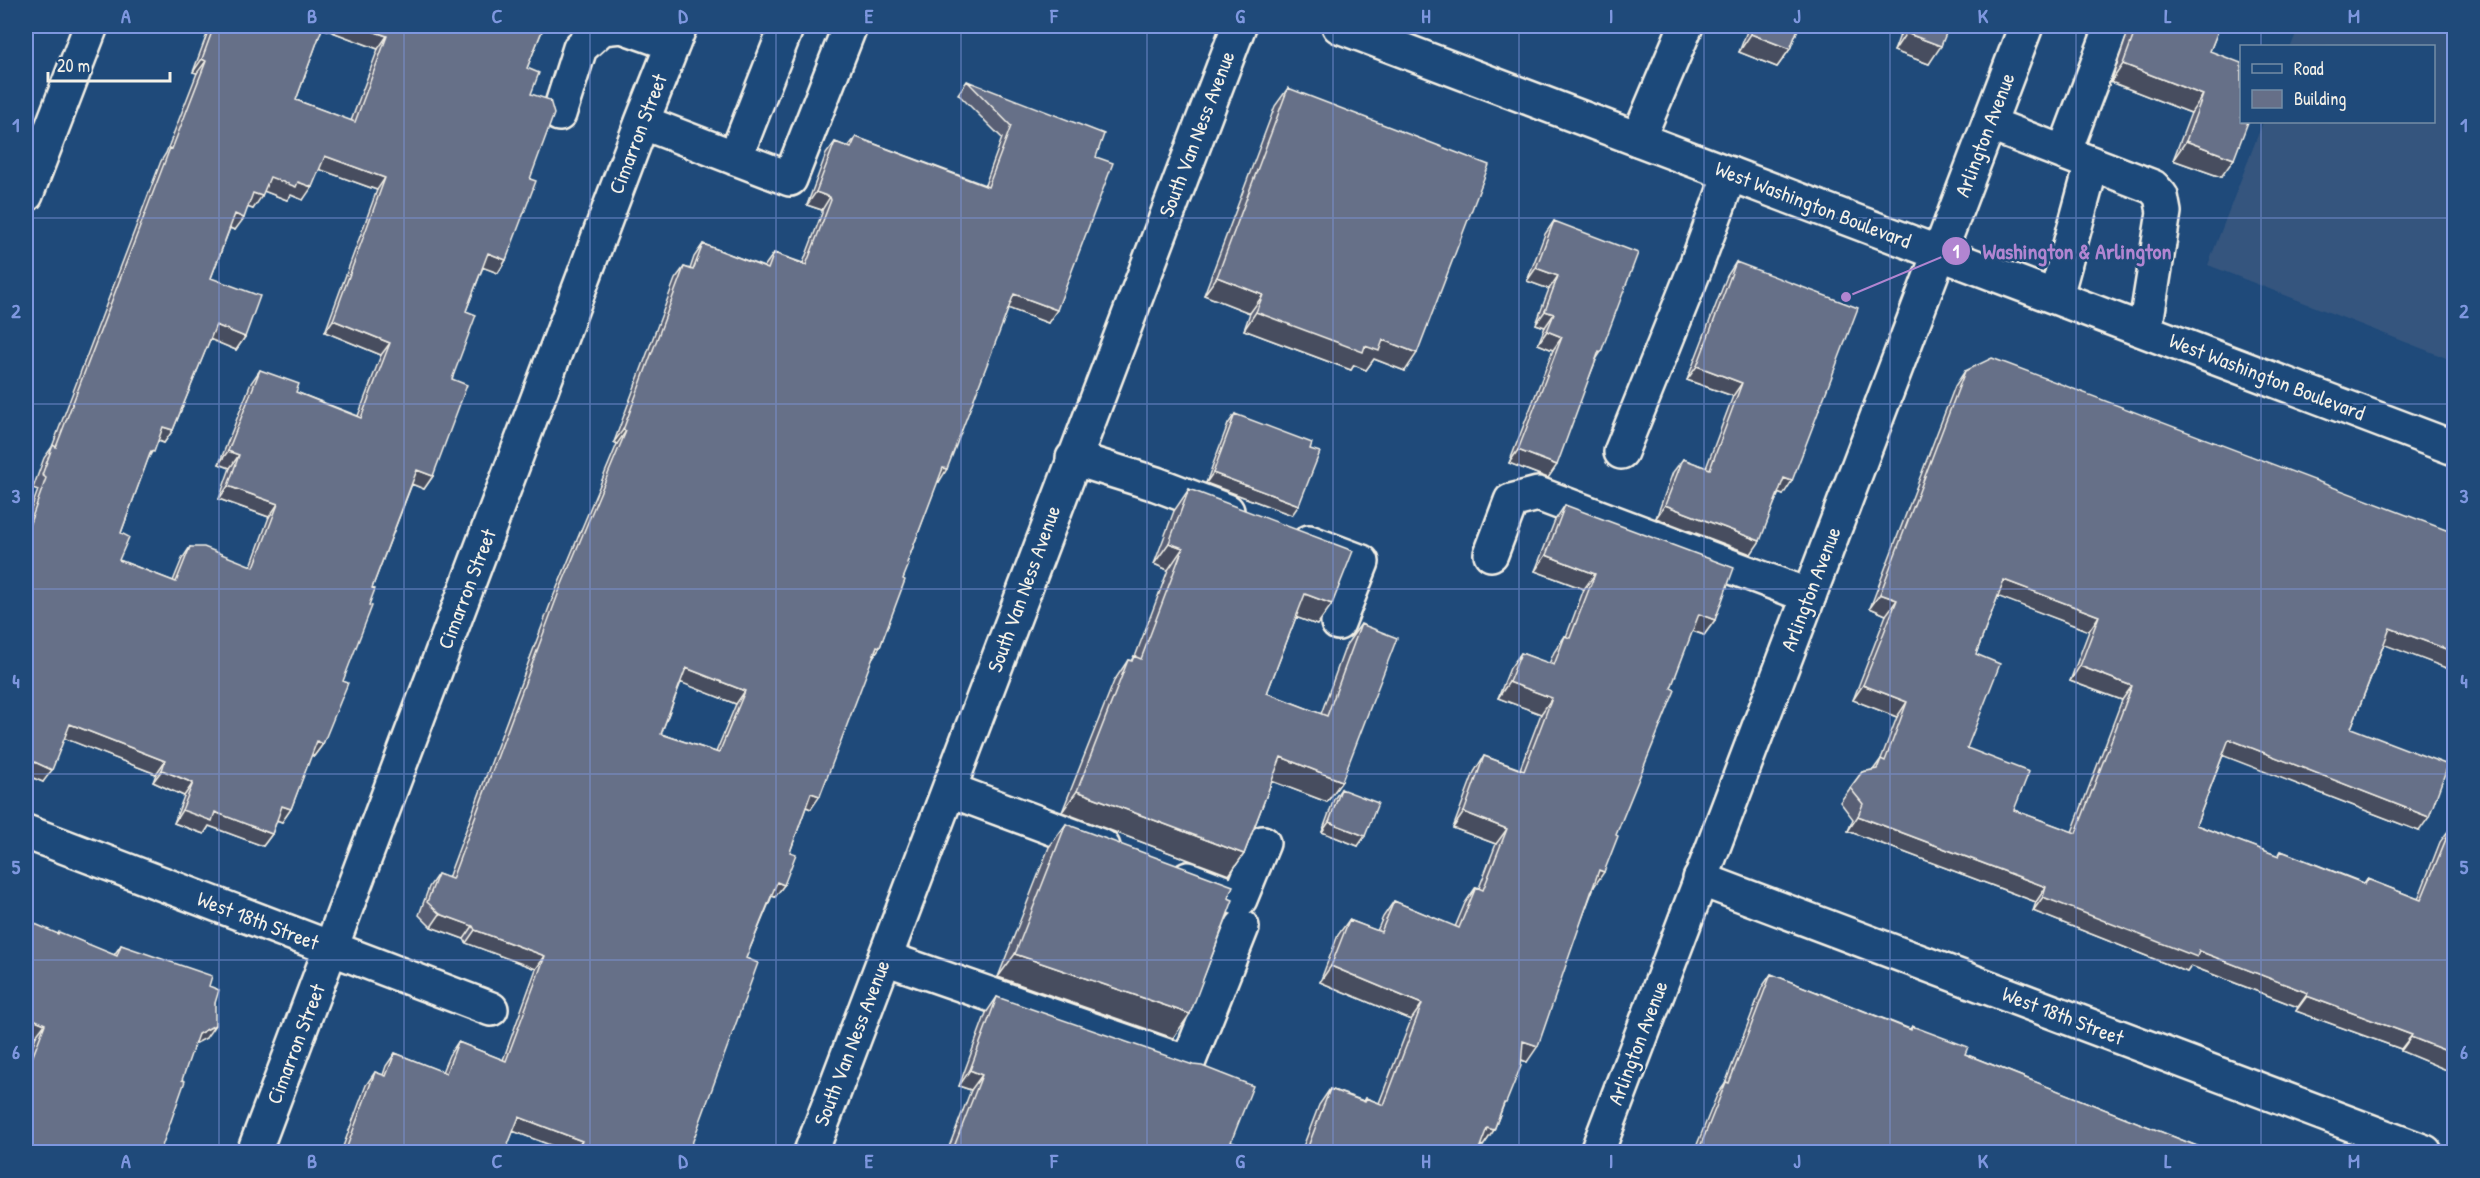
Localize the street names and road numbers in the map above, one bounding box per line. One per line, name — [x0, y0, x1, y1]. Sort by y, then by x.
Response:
street label: South Van Ness Avenue — [1152, 47, 1242, 221]
street label: Cimarron Street — [601, 69, 674, 198]
street label: Arlington Avenue — [1948, 69, 2021, 201]
street label: West Washington Boulevard — [1711, 154, 1915, 255]
street label: West Washington Boulevard — [2165, 326, 2369, 427]
street label: South Van Ness Avenue — [980, 501, 1067, 676]
street label: Arlington Avenue — [1774, 523, 1847, 655]
street label: Cimarron Street — [430, 524, 503, 653]
street label: West 18th Street — [193, 884, 324, 957]
street label: South Van Ness Avenue — [807, 956, 897, 1130]
street label: Arlington Avenue — [1601, 977, 1674, 1109]
street label: Cimarron Street — [259, 979, 332, 1108]
street label: West 18th Street — [1998, 979, 2129, 1052]

